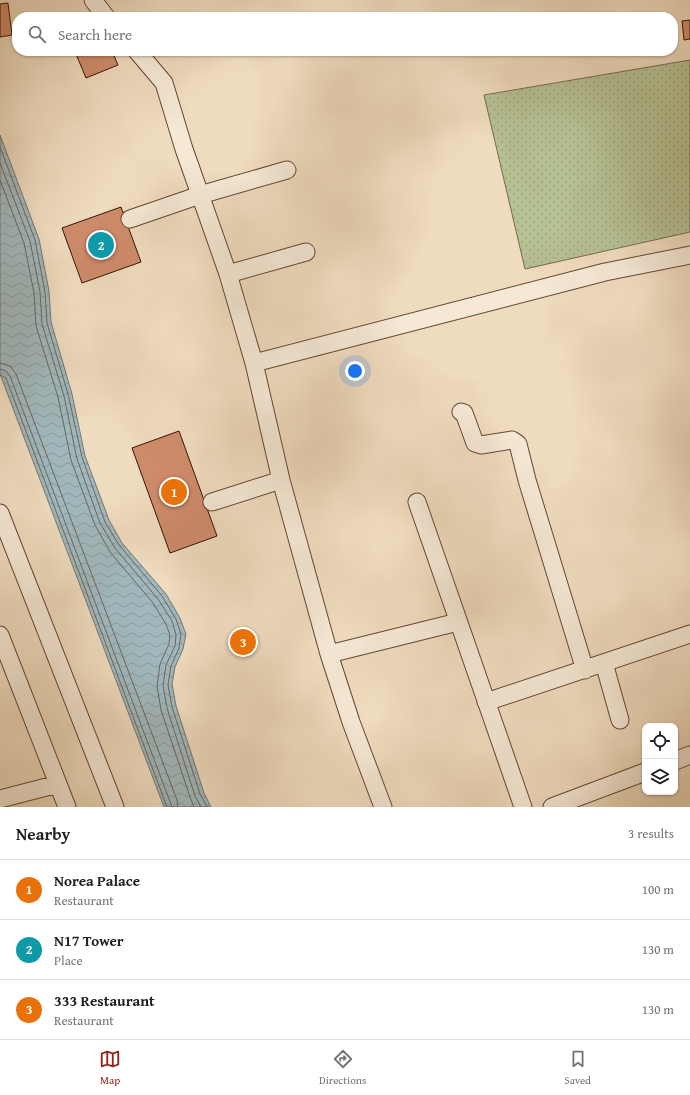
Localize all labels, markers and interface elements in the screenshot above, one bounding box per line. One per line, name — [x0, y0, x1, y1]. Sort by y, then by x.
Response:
search box — [12, 12, 678, 56]
icon: search — [26, 23, 48, 45]
text: Search here — [58, 24, 132, 45]
pin: 2 — [88, 230, 114, 260]
your location — [345, 361, 365, 381]
pin: 1 — [161, 477, 187, 507]
pin: 3 — [230, 627, 256, 657]
map controls — [642, 723, 678, 795]
button: locate — [642, 723, 678, 759]
button: layers — [642, 759, 678, 795]
text: Nearby — [16, 821, 70, 846]
text: 3 results — [628, 824, 674, 843]
text: Norea Palace — [54, 870, 140, 891]
text: 1 — [26, 880, 32, 899]
text: 100 m — [642, 880, 674, 899]
text: Restaurant — [54, 891, 114, 910]
text: N17 Tower — [54, 930, 124, 951]
text: 2 — [26, 940, 32, 959]
text: 130 m — [642, 940, 674, 959]
text: Place — [54, 951, 83, 970]
text: 333 Restaurant — [54, 990, 155, 1011]
text: 3 — [26, 1000, 32, 1019]
text: 130 m — [642, 1000, 674, 1019]
text: Restaurant — [54, 1011, 114, 1030]
tab: Map — [99, 1048, 121, 1088]
tab: Directions — [319, 1048, 366, 1088]
tab: Saved — [564, 1048, 591, 1088]

